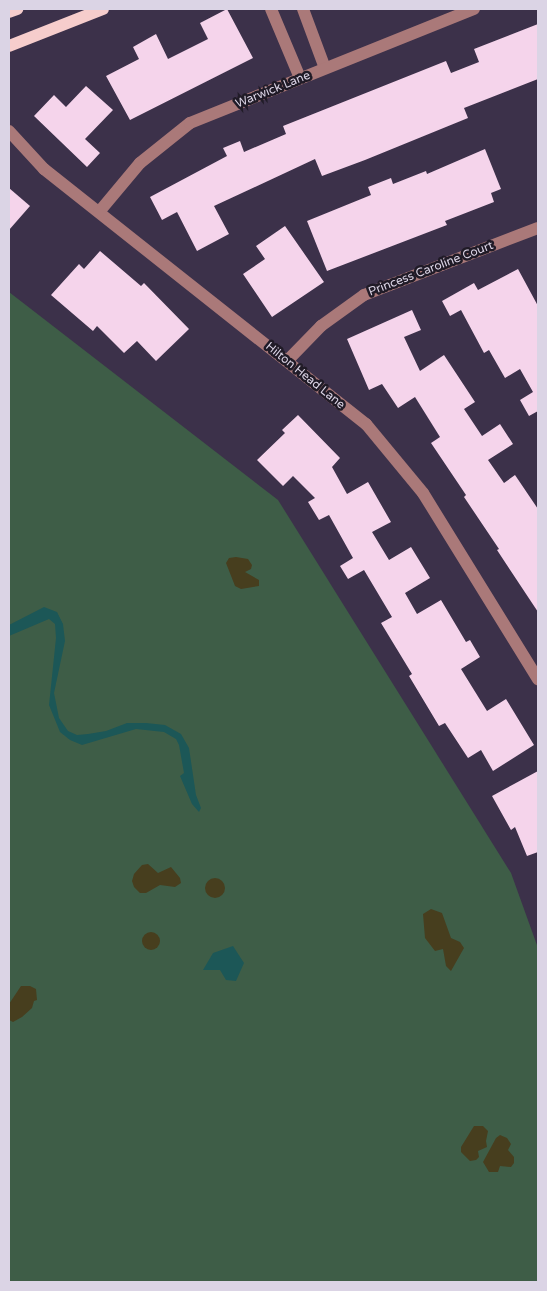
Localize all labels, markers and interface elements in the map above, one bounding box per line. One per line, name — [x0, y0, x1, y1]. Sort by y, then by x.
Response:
street label: Warwick Lane — [234, 68, 312, 112]
street label: Princess Caroline Court — [367, 239, 495, 299]
street label: Hilton Head Lane — [262, 340, 348, 412]

